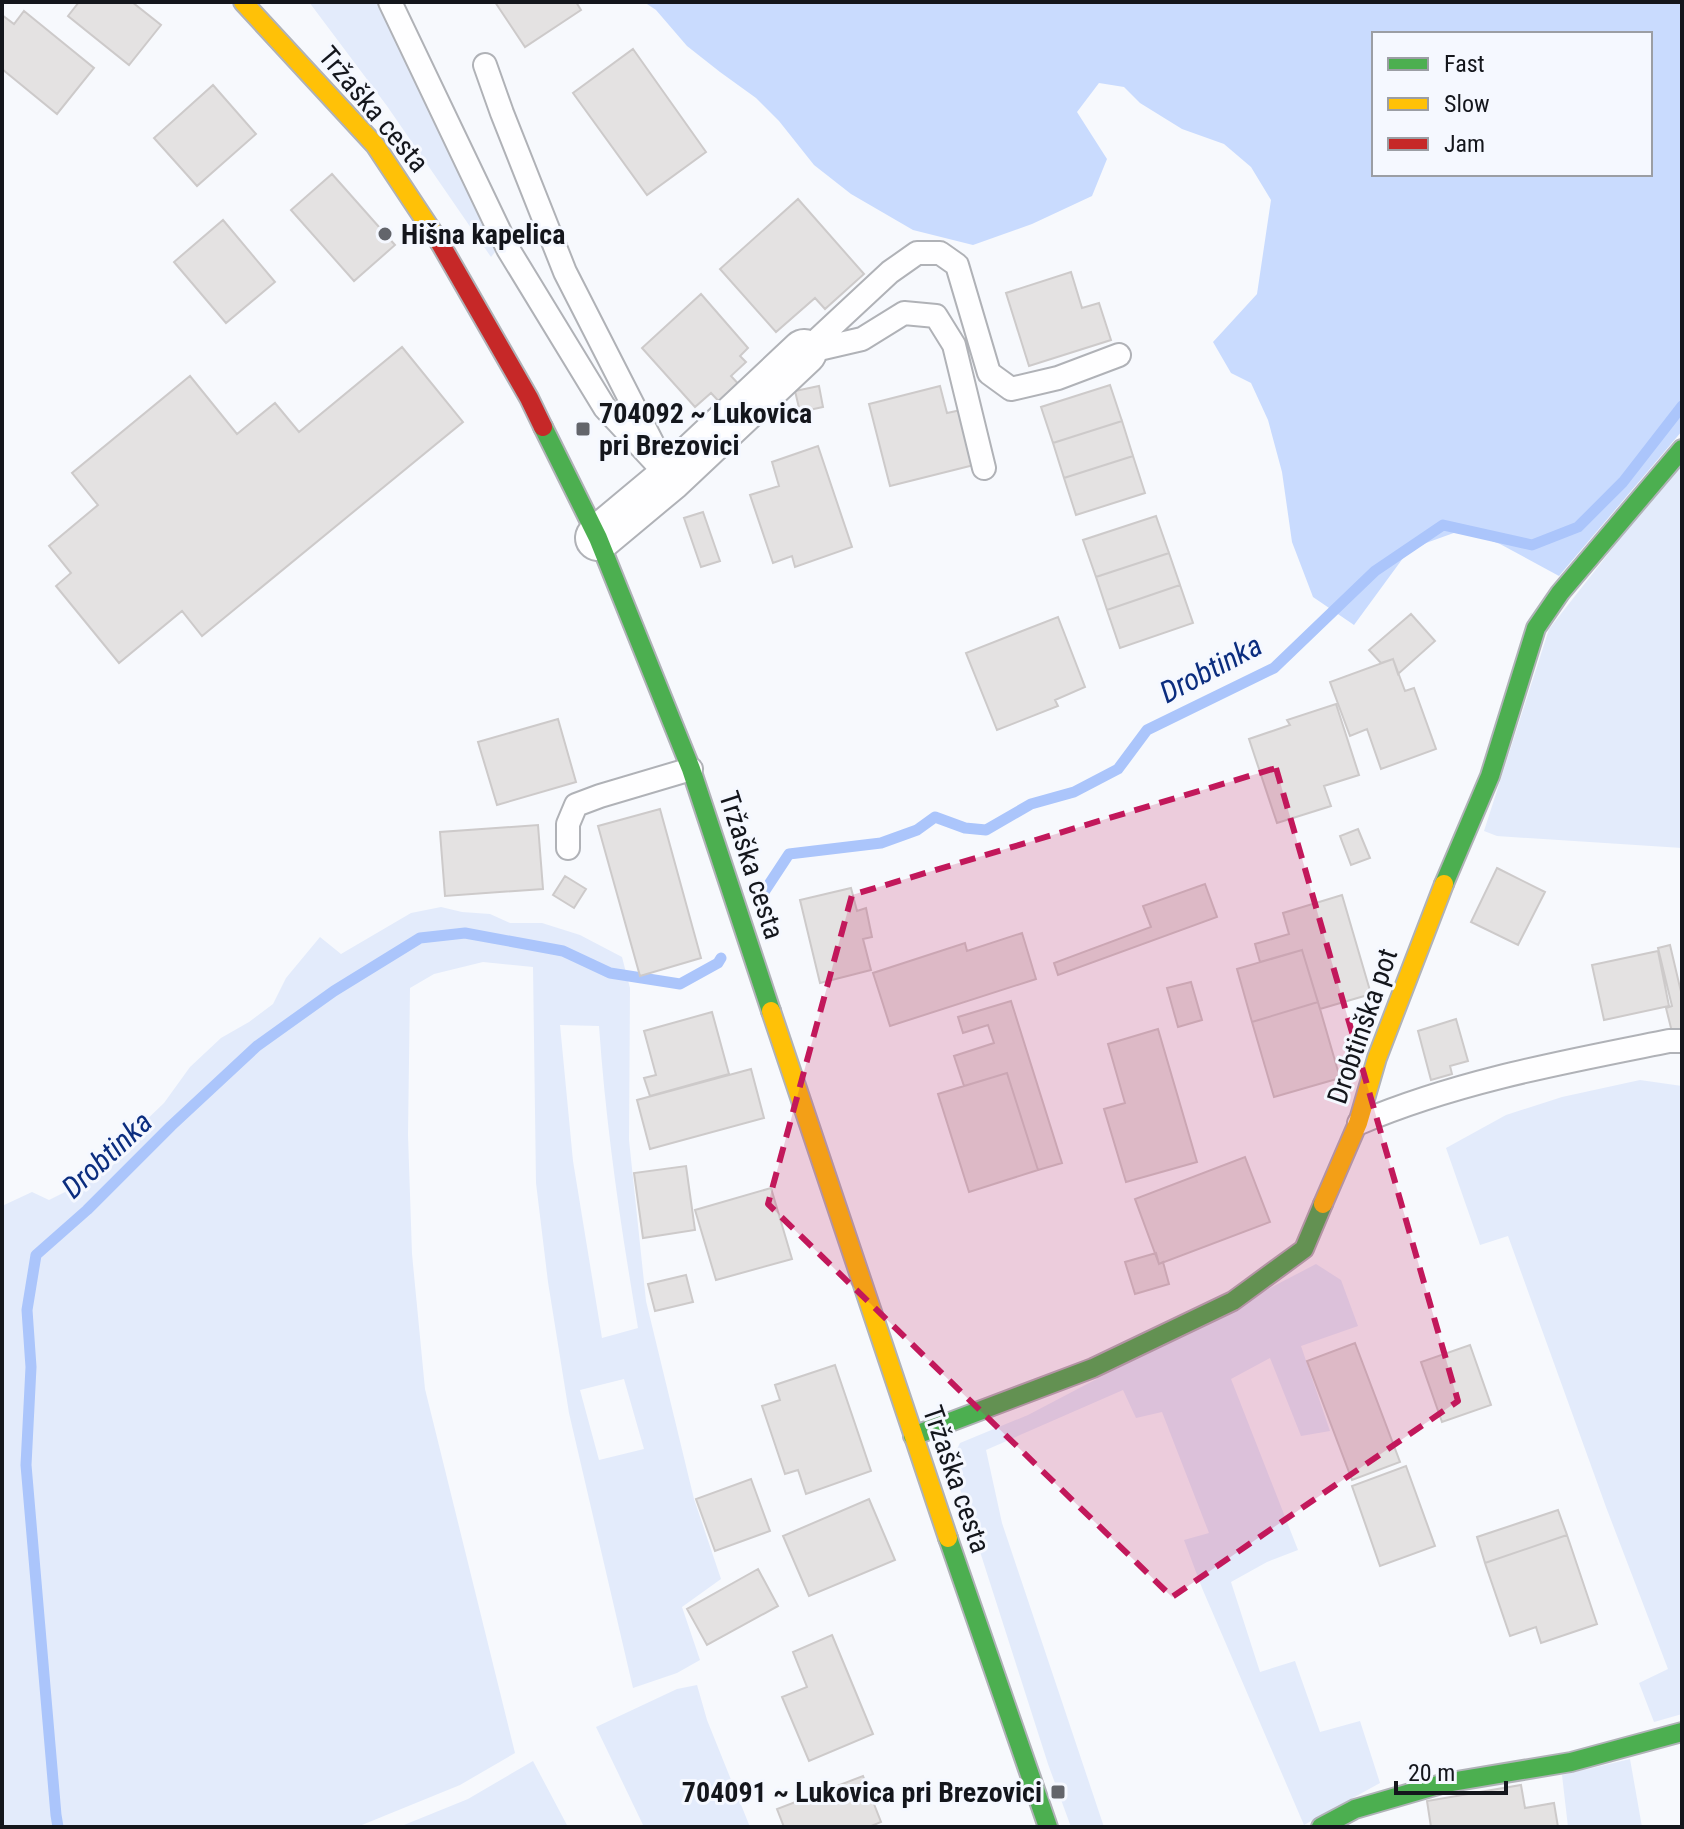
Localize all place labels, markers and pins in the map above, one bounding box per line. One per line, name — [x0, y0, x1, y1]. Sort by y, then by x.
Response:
place label: Hišna kapelica — [401, 218, 565, 251]
marker: Hišna kapelica — [376, 225, 394, 243]
place label: 704092 ~ Lukovica pri Brezovici — [599, 397, 812, 462]
marker: 704092 ~ Lukovica pri Brezovici — [574, 420, 592, 438]
place label: 704091 ~ Lukovica pri Brezovici — [682, 1776, 1042, 1809]
marker: 704091 ~ Lukovica pri Brezovici — [1049, 1783, 1067, 1801]

